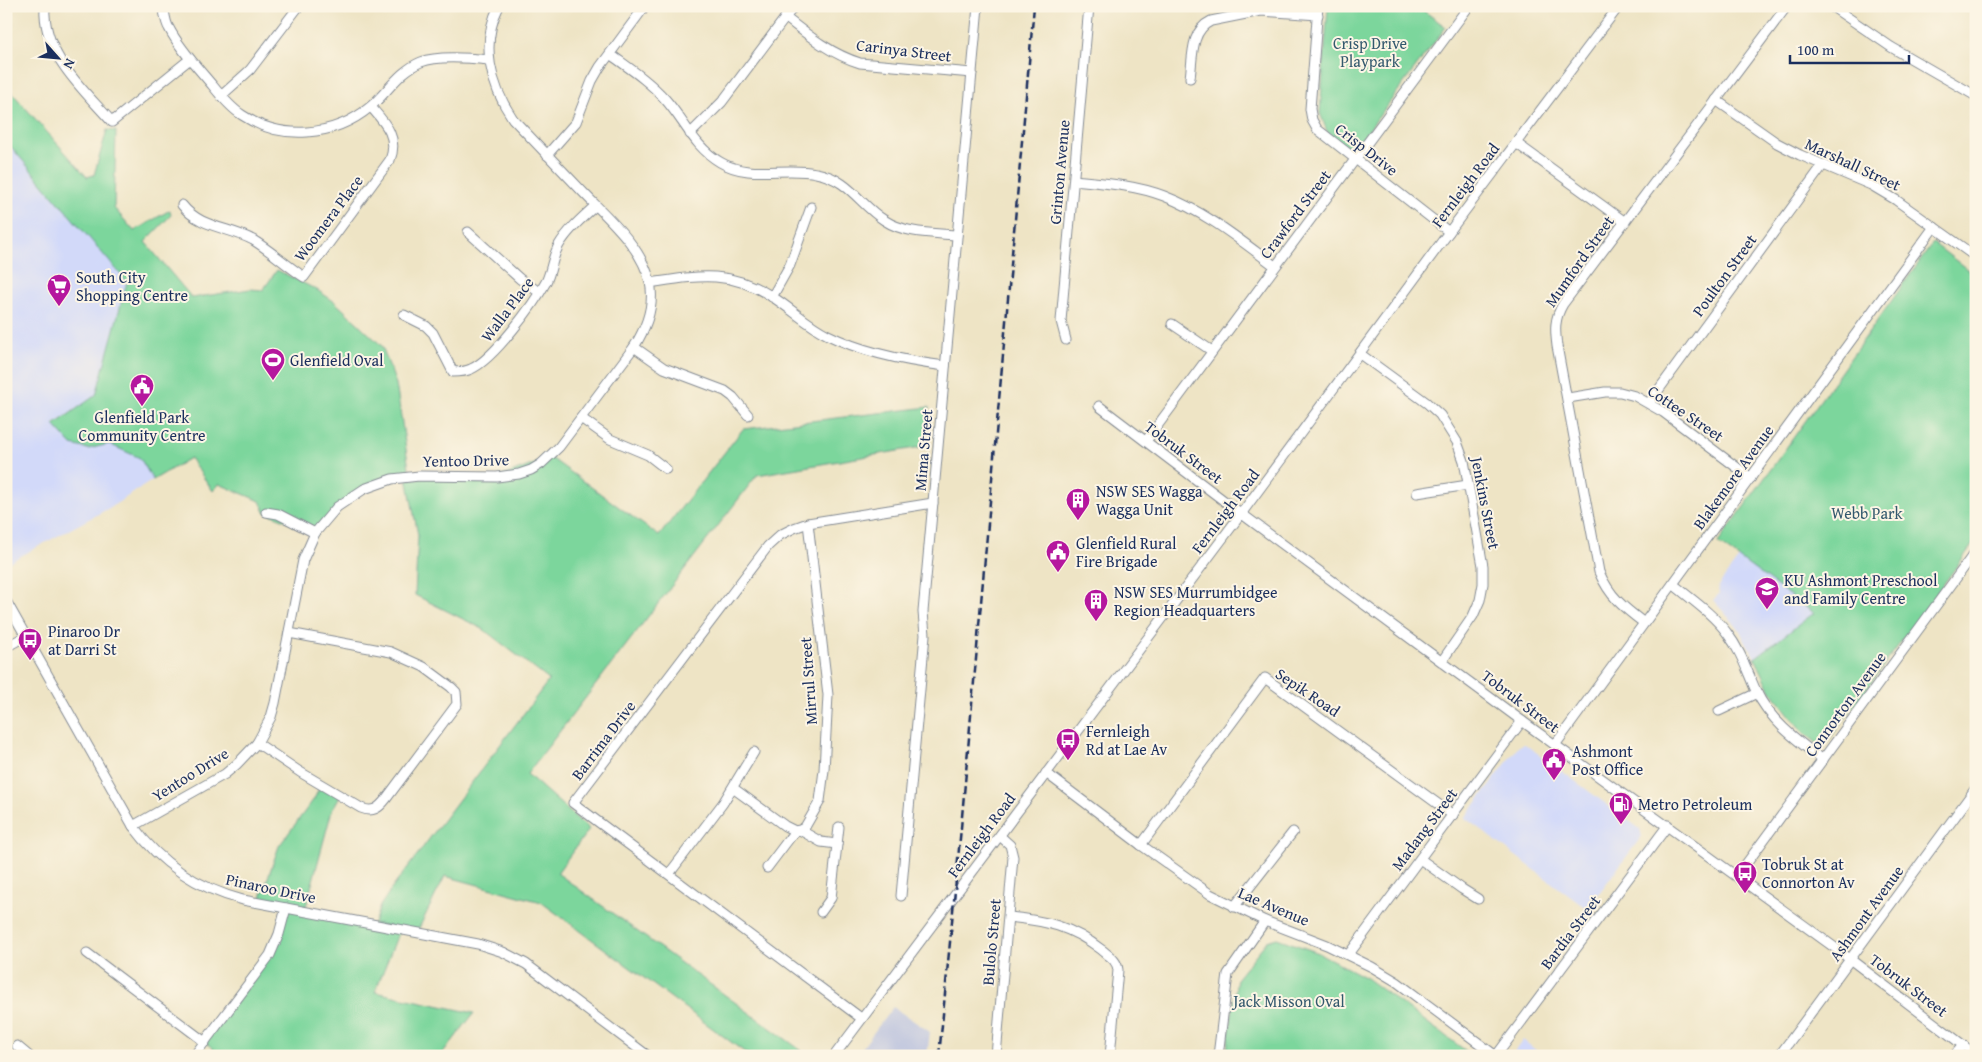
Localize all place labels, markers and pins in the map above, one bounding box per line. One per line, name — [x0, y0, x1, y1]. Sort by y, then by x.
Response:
place label: South City Shopping Centre — [76, 265, 188, 307]
supermarket icon: South City Shopping Centre — [46, 273, 72, 307]
sports icon: Glenfield Oval — [260, 347, 286, 381]
place label: Glenfield Oval — [290, 348, 384, 372]
public building icon: Glenfield Park Community Centre — [129, 373, 155, 407]
place label: Glenfield Park Community Centre — [79, 405, 205, 447]
place label: NSW SES Wagga Wagga Unit — [1096, 479, 1203, 521]
building icon: NSW SES Wagga Wagga Unit — [1065, 487, 1091, 521]
place label: Glenfield Rural Fire Brigade — [1076, 531, 1177, 573]
public building icon: Glenfield Rural Fire Brigade — [1045, 539, 1071, 573]
place label: KU Ashmont Preschool and Family Centre — [1784, 568, 1938, 610]
school or university icon: KU Ashmont Preschool and Family Centre — [1754, 576, 1780, 610]
place label: NSW SES Murrumbidgee Region Headquarters — [1114, 580, 1278, 622]
building icon: NSW SES Murrumbidgee Region Headquarters — [1083, 588, 1109, 622]
place label: Pinaroo Dr at Darri St — [48, 619, 121, 661]
bus stop icon: Pinaroo Dr at Darri St — [17, 627, 43, 661]
place label: Fernleigh Rd at Lae Av — [1086, 719, 1167, 761]
bus stop icon: Fernleigh Rd at Lae Av — [1055, 727, 1081, 761]
place label: Ashmont Post Office — [1572, 739, 1643, 781]
public building icon: Ashmont Post Office — [1541, 747, 1567, 781]
fuel station icon: Metro Petroleum — [1608, 791, 1634, 825]
place label: Metro Petroleum — [1638, 792, 1752, 816]
place label: Tobruk St at Connorton Av — [1762, 852, 1855, 894]
bus stop icon: Tobruk St at Connorton Av — [1732, 860, 1758, 894]

